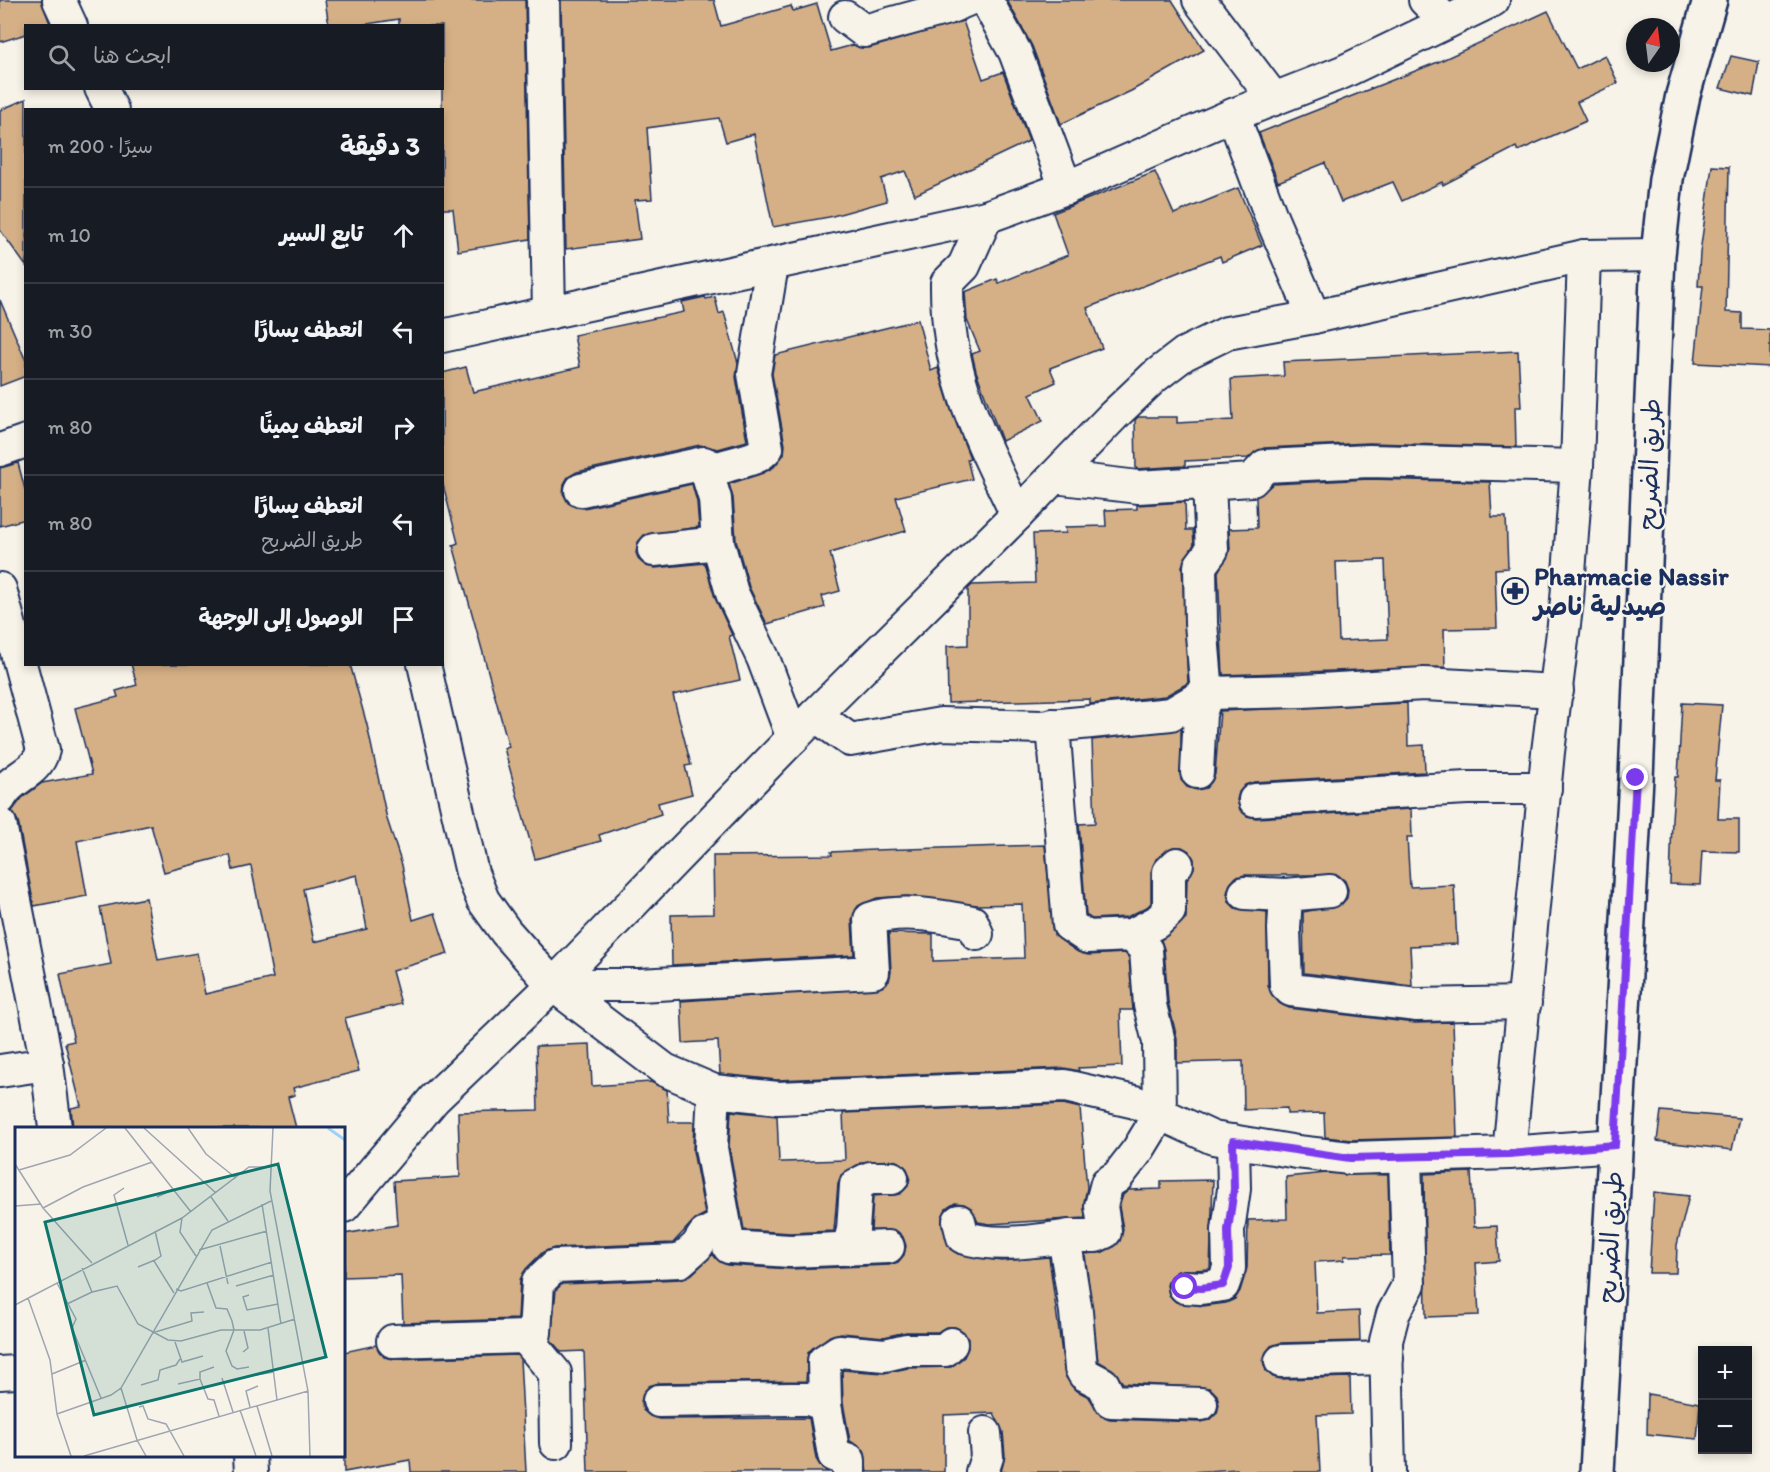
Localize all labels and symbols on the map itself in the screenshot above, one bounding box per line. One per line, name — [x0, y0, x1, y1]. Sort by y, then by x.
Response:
north arrow — [1626, 18, 1680, 72]
street label: طريق الضريح — [1631, 397, 1669, 531]
place label: Pharmacie Nassir صيدلية ناصر — [1531, 560, 1729, 622]
pharmacy icon: Pharmacie Nassir صيدلية ناصر — [1500, 576, 1530, 606]
route end — [1622, 764, 1648, 790]
inset map — [15, 1127, 345, 1457]
street label: طريق الضريح — [1591, 1170, 1631, 1304]
route start — [1171, 1273, 1197, 1299]

